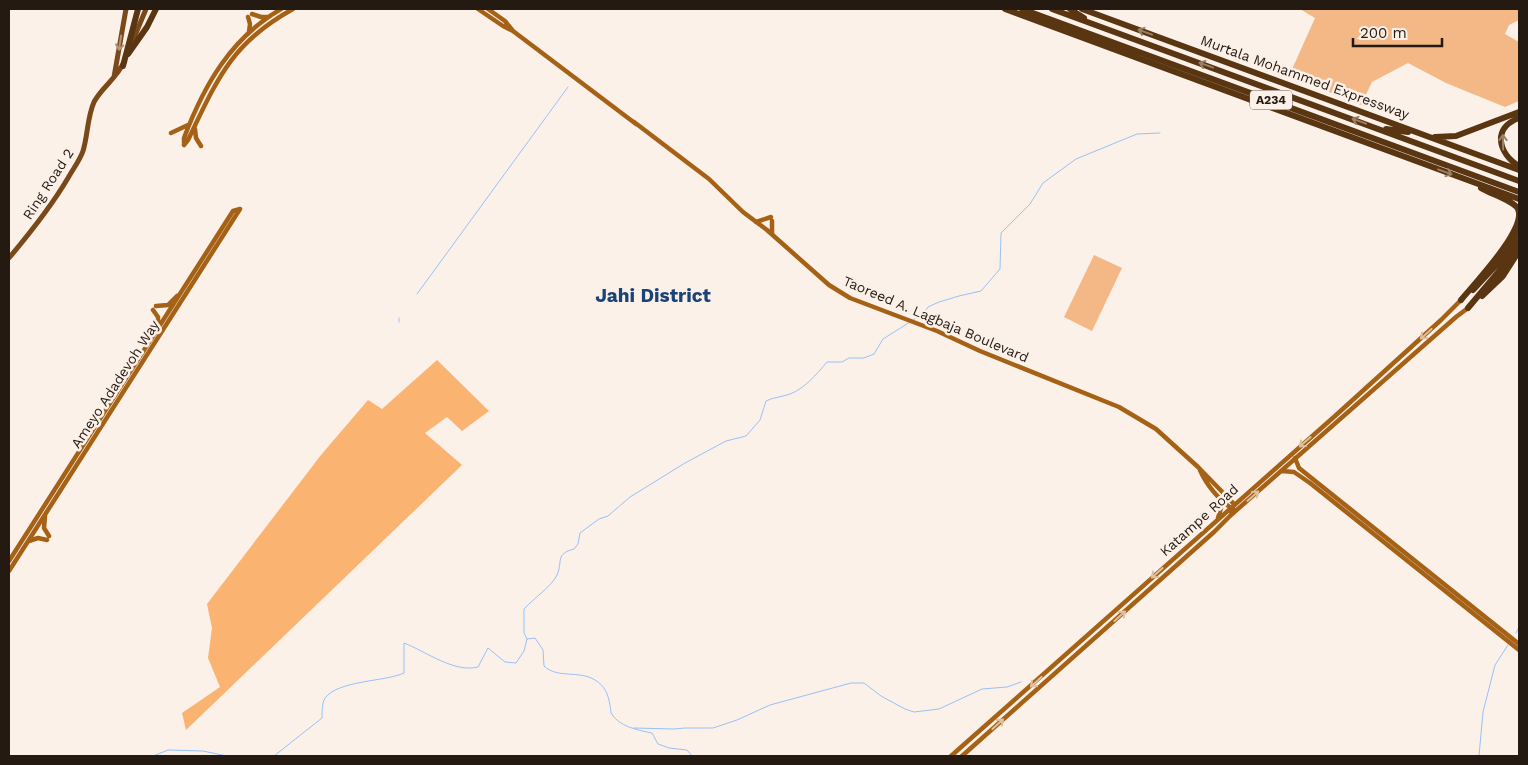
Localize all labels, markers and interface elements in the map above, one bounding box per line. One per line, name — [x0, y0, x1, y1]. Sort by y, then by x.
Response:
scale bar — [1353, 15, 1442, 47]
text: 200 m — [1360, 24, 1407, 42]
one-way arrow — [1138, 27, 1153, 36]
street label: Murtala Mohammed Expressway — [1199, 32, 1412, 123]
one-way arrow — [115, 34, 125, 50]
one-way arrow — [1199, 60, 1214, 69]
road number: A234 — [1250, 90, 1292, 110]
one-way arrow — [1351, 116, 1366, 125]
one-way arrow — [1498, 134, 1508, 150]
street label: Ring Road 2 — [19, 146, 77, 222]
one-way arrow — [1437, 168, 1452, 177]
street label: Taoreed A. Lagbaja Boulevard — [841, 273, 1031, 365]
district label: Jahi District — [595, 284, 712, 307]
street label: Ameyo Adadevoh Way — [68, 316, 163, 451]
one-way arrow — [1420, 328, 1433, 339]
one-way arrow — [1298, 436, 1311, 447]
street label: Katampe Road — [1157, 481, 1241, 559]
one-way arrow — [1247, 490, 1260, 501]
one-way arrow — [1150, 567, 1163, 579]
one-way arrow — [1113, 610, 1126, 622]
one-way arrow — [1030, 676, 1043, 688]
one-way arrow — [992, 718, 1005, 730]

